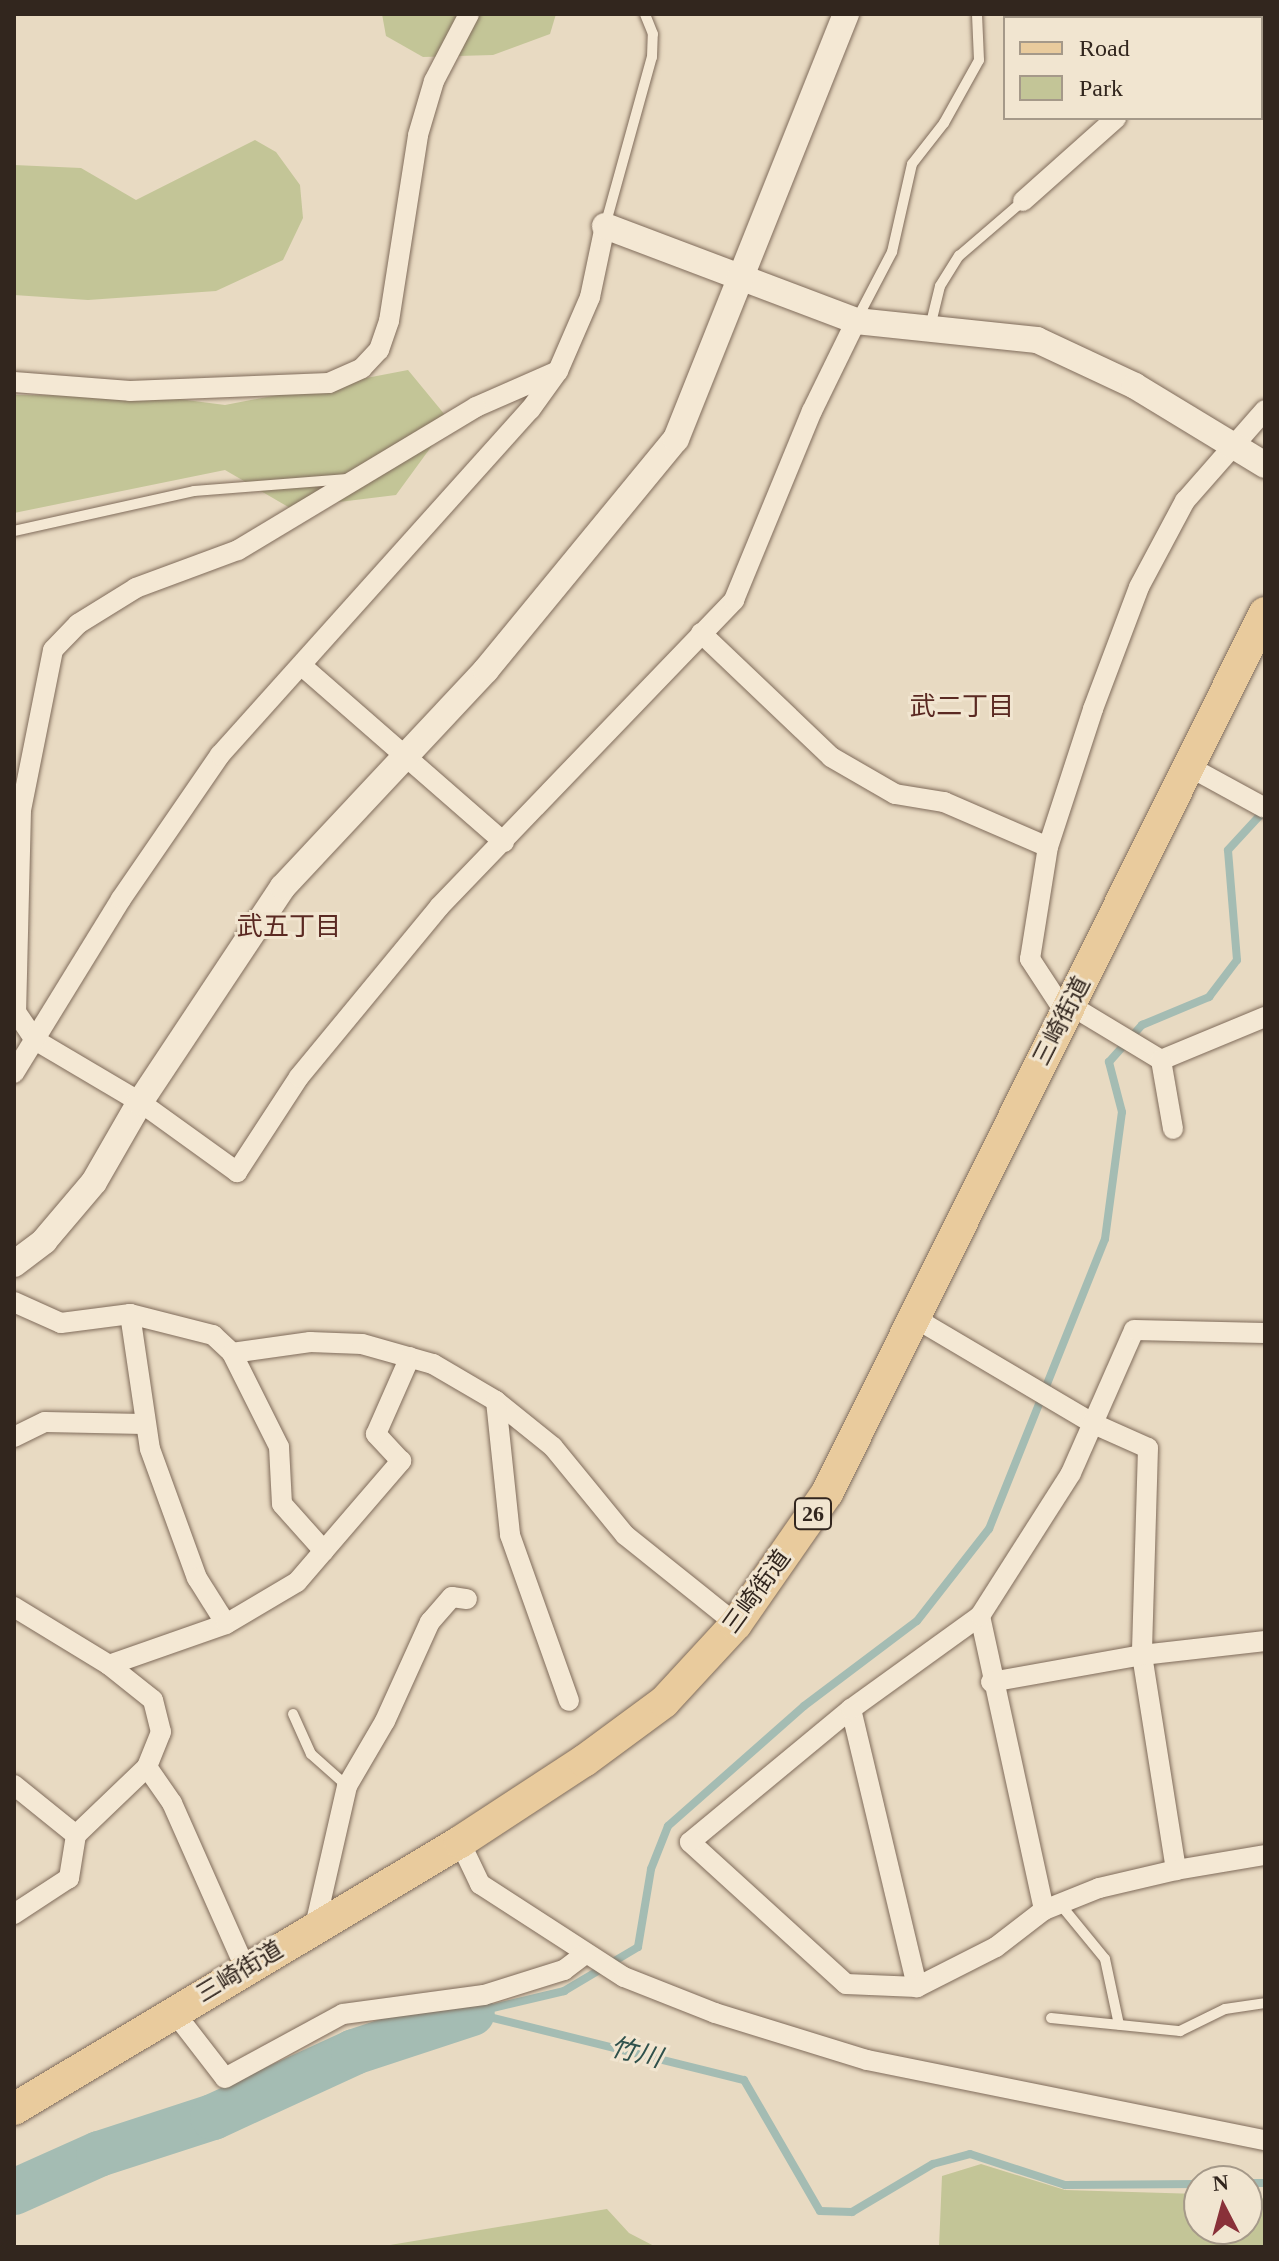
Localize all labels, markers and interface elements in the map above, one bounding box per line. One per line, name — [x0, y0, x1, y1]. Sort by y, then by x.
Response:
legend — [1003, 16, 1263, 120]
text: Road — [1079, 35, 1130, 61]
text: Park — [1079, 75, 1123, 101]
district label: 武二丁目 — [910, 691, 1014, 723]
district label: 武五丁目 — [237, 911, 341, 943]
street label: 三崎街道 — [1027, 972, 1097, 1070]
road number: 26 — [793, 1496, 833, 1532]
street label: 三崎街道 — [717, 1545, 797, 1639]
street label: 三崎街道 — [191, 1935, 289, 2009]
water label: 竹川 — [607, 2032, 665, 2074]
north arrow — [1183, 2165, 1263, 2245]
text: N — [1211, 2169, 1230, 2196]

